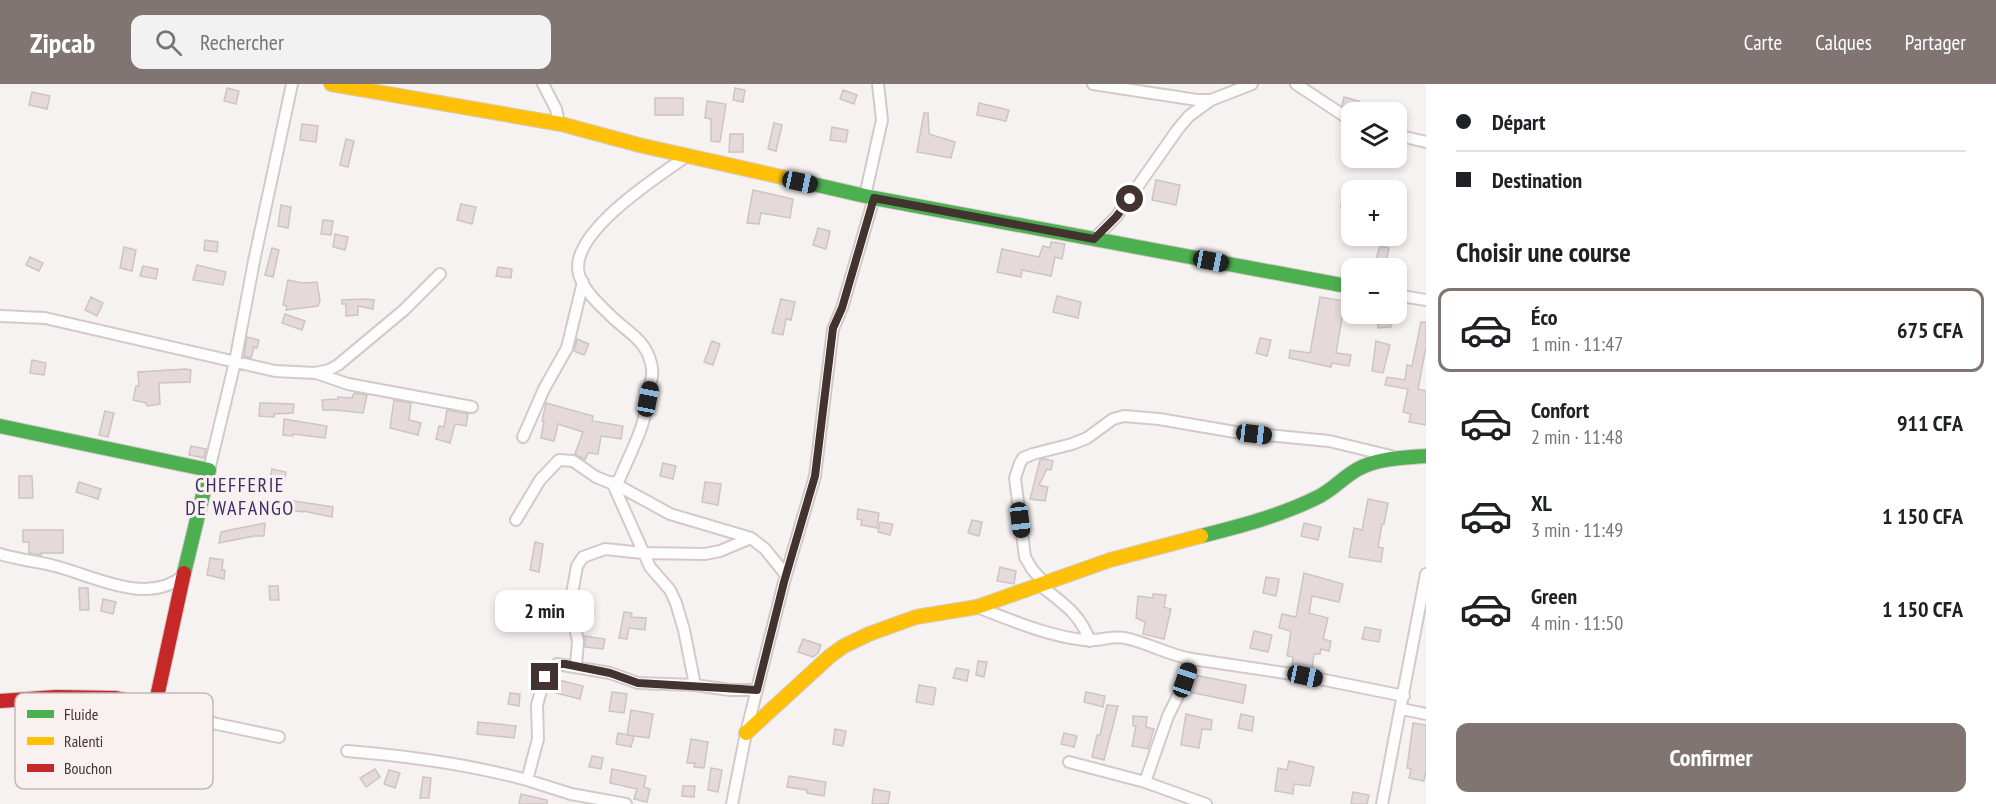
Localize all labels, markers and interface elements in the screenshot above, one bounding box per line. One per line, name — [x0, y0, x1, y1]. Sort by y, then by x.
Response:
search box — [131, 15, 551, 69]
text: Zipcab — [30, 24, 95, 61]
icon: search — [152, 26, 185, 59]
text: Rechercher — [200, 28, 284, 56]
text: Carte — [1744, 29, 1782, 56]
text: Calques — [1815, 29, 1872, 56]
text: Partager — [1905, 29, 1966, 56]
map controls — [1341, 102, 1407, 324]
button: layers — [1341, 102, 1407, 168]
text: Départ — [1492, 108, 1546, 136]
text: Destination — [1492, 166, 1582, 194]
car — [781, 169, 819, 195]
button: + — [1341, 180, 1407, 246]
route start — [1116, 185, 1143, 212]
text: Choisir une course — [1456, 235, 1631, 269]
car — [1192, 249, 1230, 273]
button: − — [1341, 258, 1407, 324]
icon: car — [1459, 303, 1513, 357]
text: Éco — [1531, 303, 1558, 331]
text: 675 CFA — [1897, 316, 1963, 344]
text: 1 min · 11:47 — [1531, 331, 1623, 357]
car — [636, 380, 660, 418]
icon: car — [1459, 396, 1513, 450]
text: Confort — [1531, 396, 1589, 424]
text: 911 CFA — [1897, 409, 1963, 437]
car — [1235, 423, 1273, 445]
text: 2 min · 11:48 — [1531, 424, 1623, 450]
district label: CHEFFERIE DE WAFANGO — [185, 472, 295, 521]
icon: car — [1459, 489, 1513, 543]
text: XL — [1531, 489, 1552, 517]
car — [1009, 501, 1031, 539]
text: 1 150 CFA — [1882, 502, 1963, 530]
text: 3 min · 11:49 — [1531, 517, 1623, 543]
icon: car — [1459, 582, 1513, 636]
text: Green — [1531, 582, 1577, 610]
callout: 2 min — [496, 590, 594, 632]
text: 1 150 CFA — [1882, 595, 1963, 623]
text: 2 min — [524, 598, 565, 624]
text: 4 min · 11:50 — [1531, 610, 1623, 636]
car — [1171, 660, 1199, 700]
route end — [531, 663, 558, 690]
car — [1286, 663, 1324, 689]
legend — [15, 693, 213, 789]
text: Fluide — [64, 704, 98, 724]
button: Confirmer — [1456, 723, 1966, 792]
text: Ralenti — [64, 731, 103, 751]
text: Bouchon — [64, 758, 112, 778]

